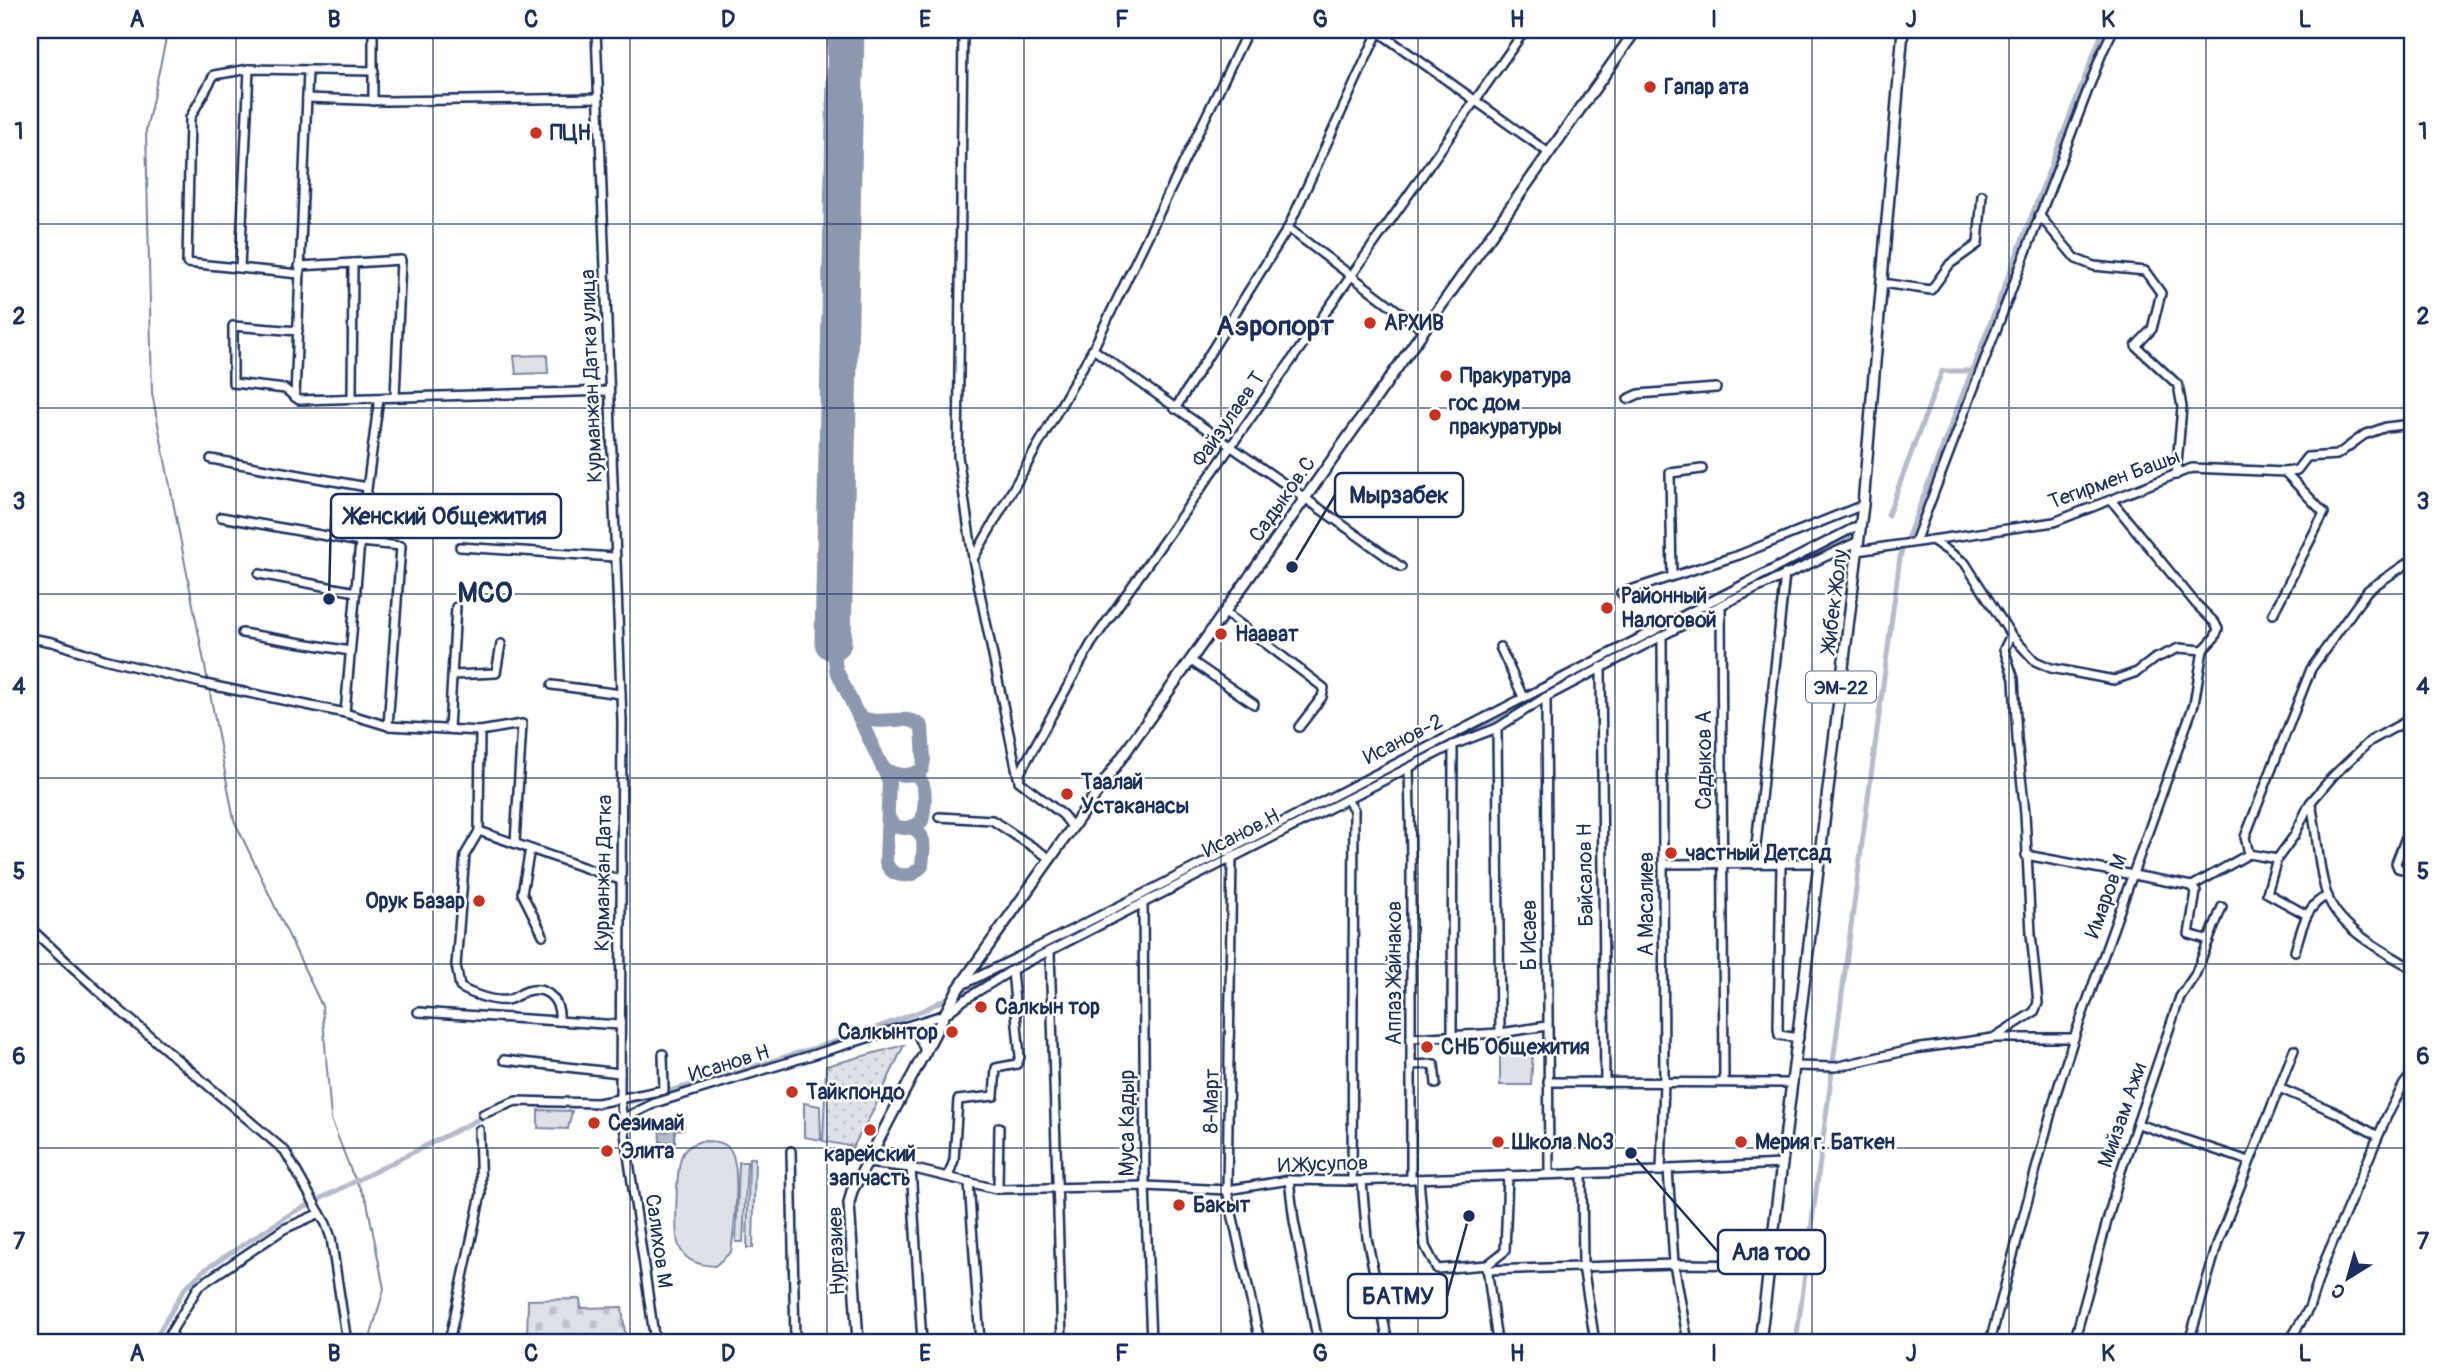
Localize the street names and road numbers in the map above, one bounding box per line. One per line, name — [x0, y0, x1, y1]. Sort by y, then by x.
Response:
street label: Курманжан Датка улица — [574, 269, 609, 483]
street label: Файзулаев Т — [1186, 366, 1271, 472]
street label: Тегирмен Башы — [2045, 443, 2184, 516]
street label: Садыков.С — [1243, 451, 1322, 548]
street label: Жибек Жолу — [1814, 548, 1854, 657]
road number: ЭМ-22 — [1806, 672, 1876, 702]
street label: Исанов-2 — [1359, 708, 1448, 771]
street label: Садыков А — [1691, 710, 1718, 810]
street label: Курманжан Датка — [589, 794, 618, 952]
street label: Исанов Н — [1198, 803, 1284, 864]
street label: Байсалов Н — [1571, 823, 1600, 927]
street label: Имаров М — [2079, 850, 2134, 942]
street label: А Масалиев — [1633, 852, 1660, 956]
street label: Б Исаев — [1516, 900, 1543, 970]
street label: Аппаз Жайнаков — [1381, 901, 1408, 1045]
street label: Исанов Н — [686, 1038, 773, 1089]
street label: Мийзам Ажи — [2092, 1059, 2153, 1171]
street label: 8-Март — [1197, 1068, 1226, 1134]
street label: Муса Кадыр — [1114, 1069, 1141, 1176]
street label: И.Жусупов — [1277, 1149, 1369, 1180]
street label: Салихов М — [639, 1192, 678, 1290]
street label: Нургазиев — [821, 1206, 852, 1296]

